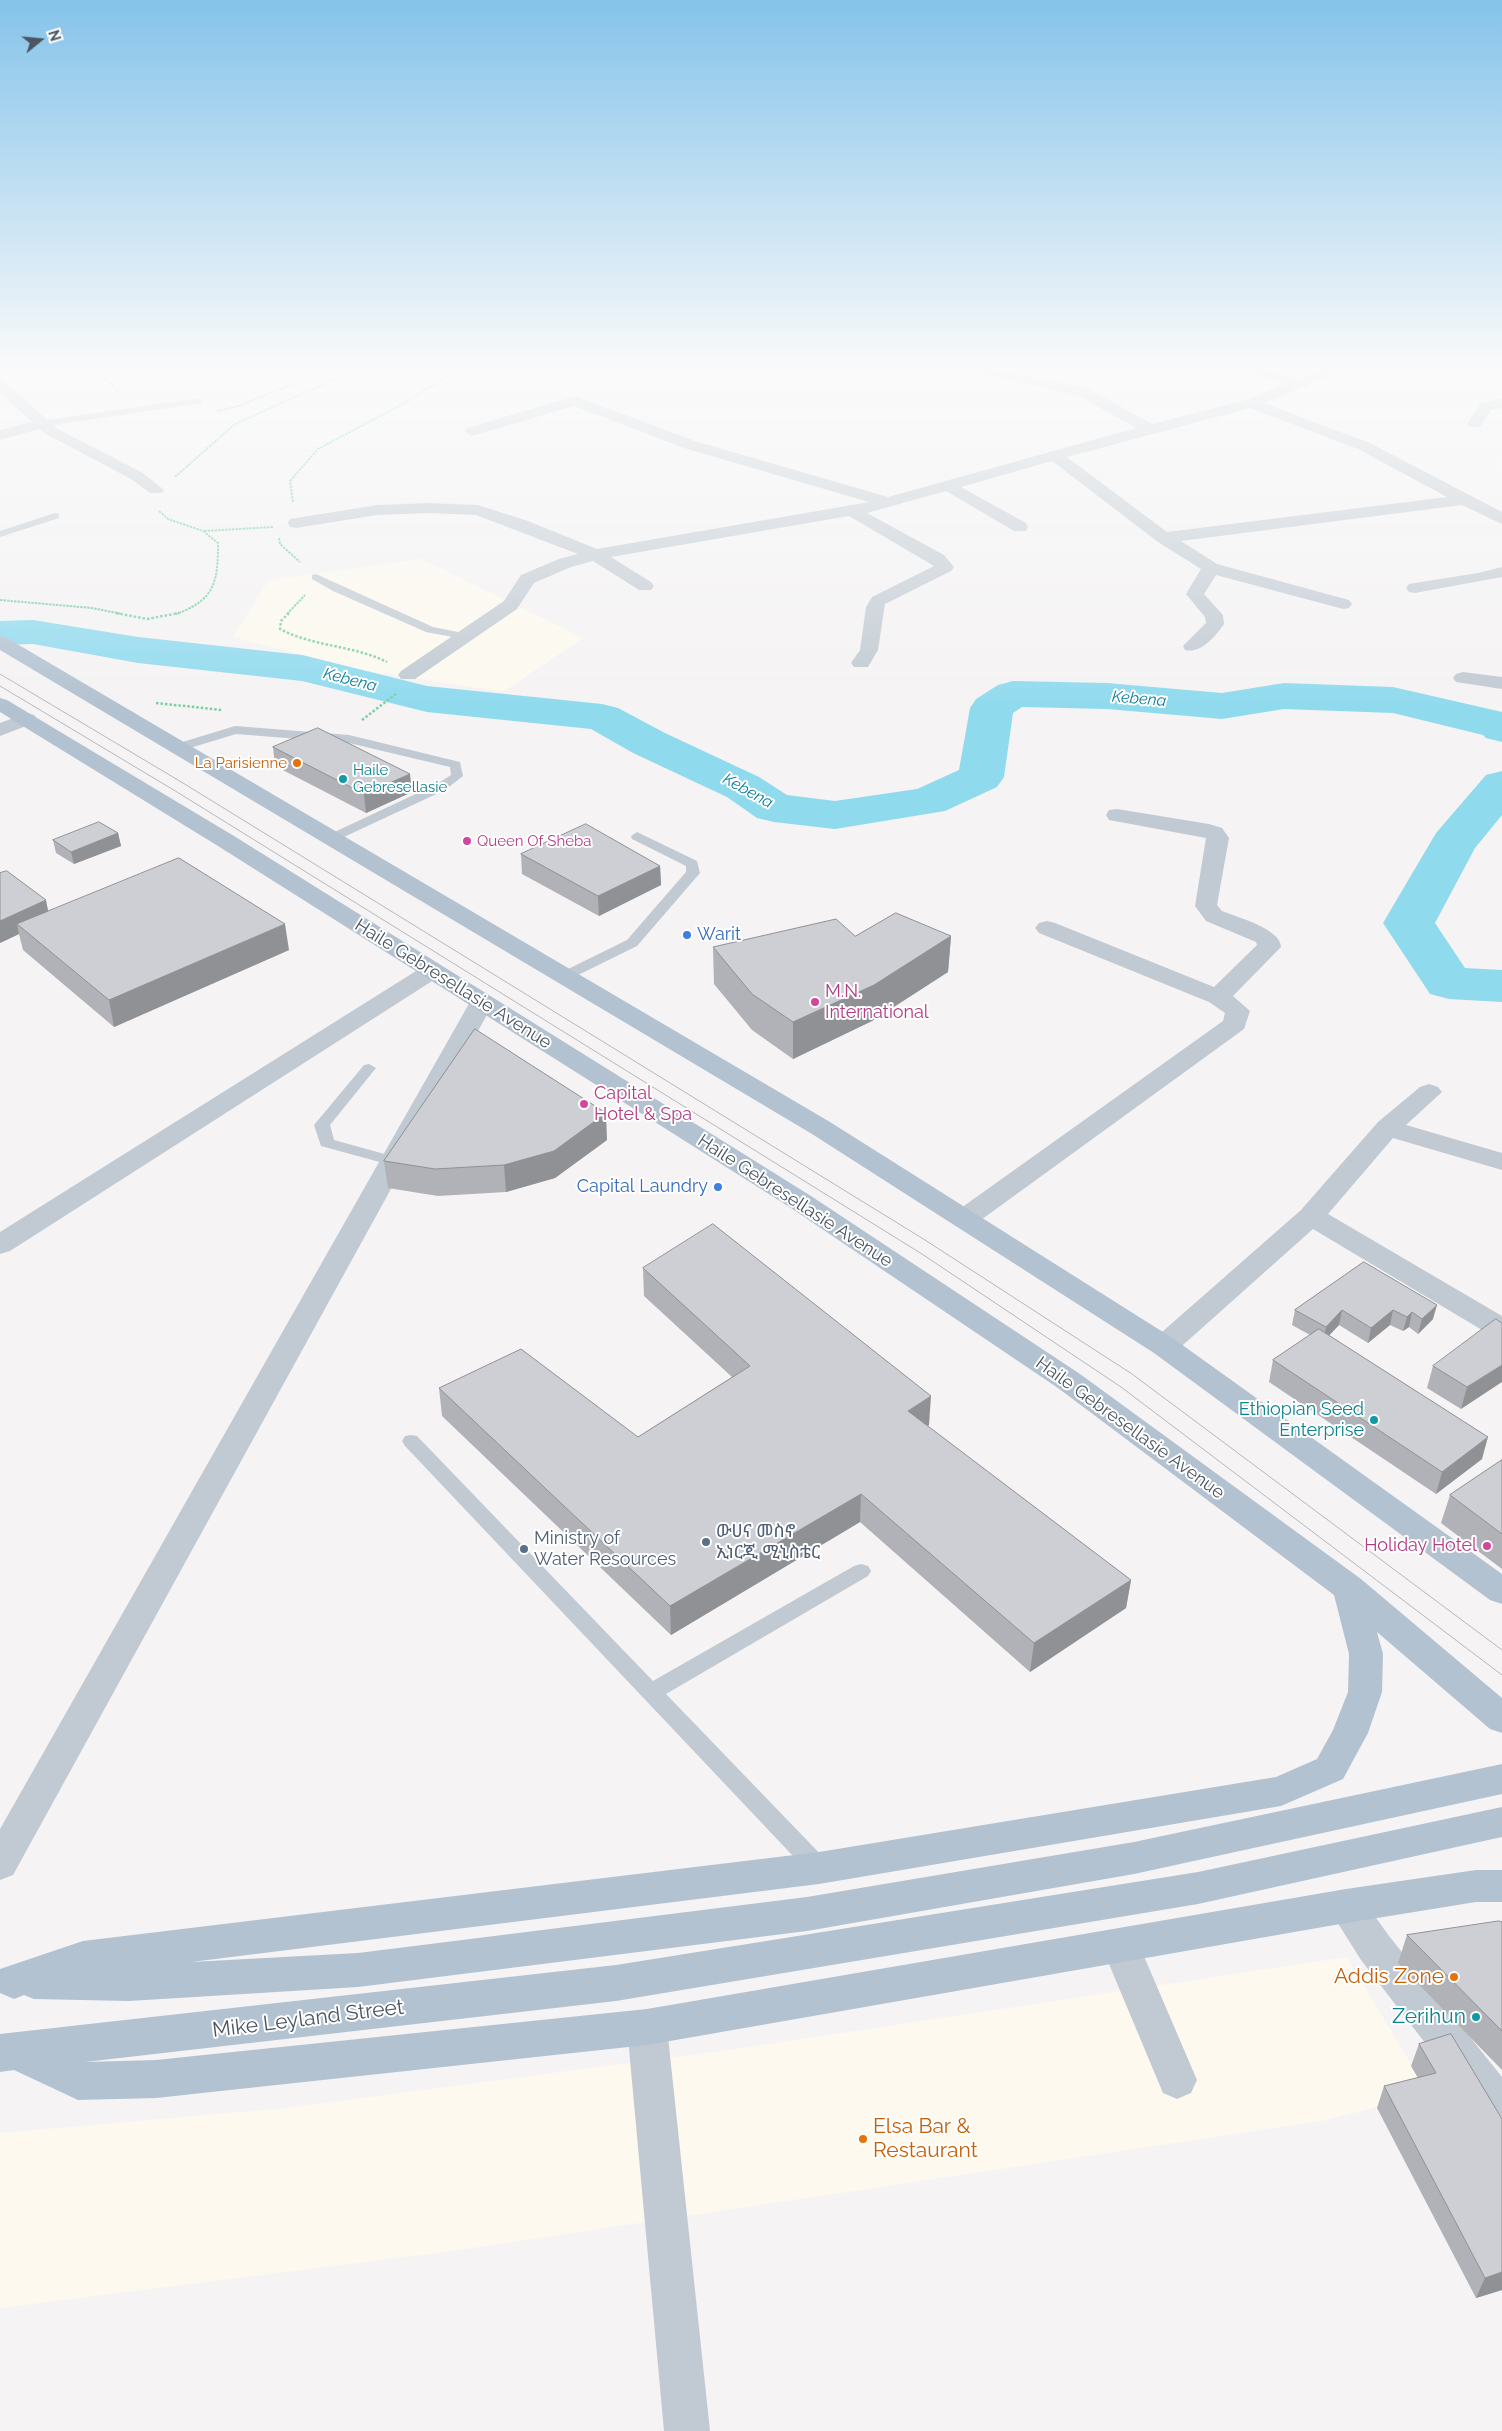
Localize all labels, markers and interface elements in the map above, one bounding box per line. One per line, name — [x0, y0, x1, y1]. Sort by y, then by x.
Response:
north arrow — [15, 15, 65, 65]
text: N — [45, 28, 64, 43]
water label: Kebena — [321, 664, 379, 696]
water label: Kebena — [1111, 687, 1167, 711]
place label: La Parisienne — [195, 754, 287, 772]
marker: La Parisienne — [291, 757, 303, 769]
place label: Haile Gebresellasie — [353, 761, 447, 796]
water label: Kebena — [720, 769, 776, 813]
marker: Haile Gebresellasie — [337, 773, 349, 785]
place label: Queen Of Sheba — [477, 832, 591, 850]
marker: Queen Of Sheba — [461, 835, 473, 847]
street label: Haile Gebresellasie Avenue — [351, 914, 555, 1054]
place label: Warit — [697, 924, 741, 946]
marker: Warit — [681, 929, 693, 941]
place label: M.N. International — [825, 981, 929, 1024]
marker: M.N. International — [809, 996, 821, 1008]
place label: Capital Hotel & Spa — [594, 1083, 692, 1126]
marker: Capital Hotel & Spa — [578, 1098, 590, 1110]
street label: Haile Gebresellasie Avenue — [694, 1130, 896, 1272]
place label: Capital Laundry — [577, 1176, 708, 1198]
marker: Capital Laundry — [712, 1181, 724, 1193]
street label: Haile Gebresellasie Avenue — [1031, 1352, 1229, 1504]
place label: Ethiopian Seed Enterprise — [1239, 1399, 1364, 1442]
marker: Ethiopian Seed Enterprise — [1368, 1414, 1380, 1426]
place label: ውሀና መስኖ ኢነርጂ ሚኒስቴር — [716, 1521, 820, 1564]
place label: Ministry of Water Resources — [534, 1528, 676, 1570]
place label: Holiday Hotel — [1364, 1535, 1477, 1557]
marker: ውሀና መስኖ ኢነርጂ ሚኒስቴር — [700, 1536, 712, 1548]
marker: Holiday Hotel — [1481, 1540, 1493, 1552]
marker: Ministry of Water Resources — [518, 1543, 530, 1555]
place label: Addis Zone — [1334, 1964, 1444, 1990]
marker: Addis Zone — [1448, 1971, 1460, 1983]
street label: Mike Leyland Street — [211, 1995, 405, 2043]
place label: Zerihun — [1392, 2004, 1466, 2030]
marker: Zerihun — [1470, 2011, 1482, 2023]
place label: Elsa Bar & Restaurant — [873, 2114, 978, 2164]
marker: Elsa Bar & Restaurant — [857, 2133, 869, 2145]

